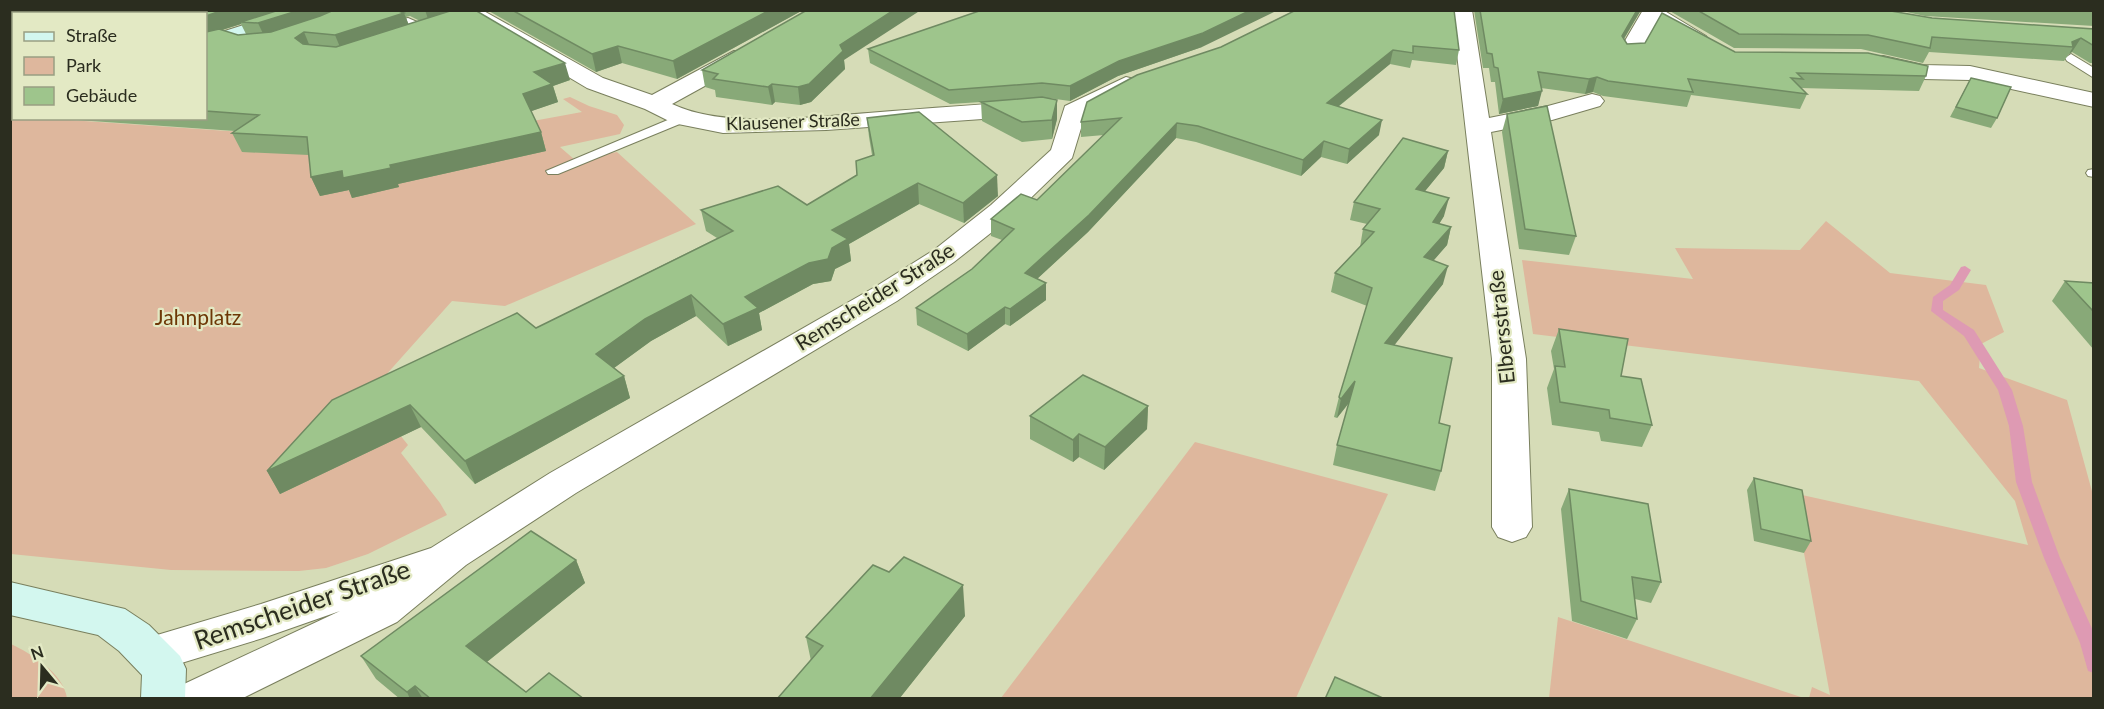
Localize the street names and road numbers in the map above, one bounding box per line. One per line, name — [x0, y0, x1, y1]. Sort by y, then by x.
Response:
street label: Klausener Straße — [726, 108, 860, 134]
street label: Remscheider Straße — [790, 237, 958, 355]
street label: Elbersstraße — [1482, 269, 1519, 385]
street label: Remscheider Straße — [189, 552, 414, 656]

